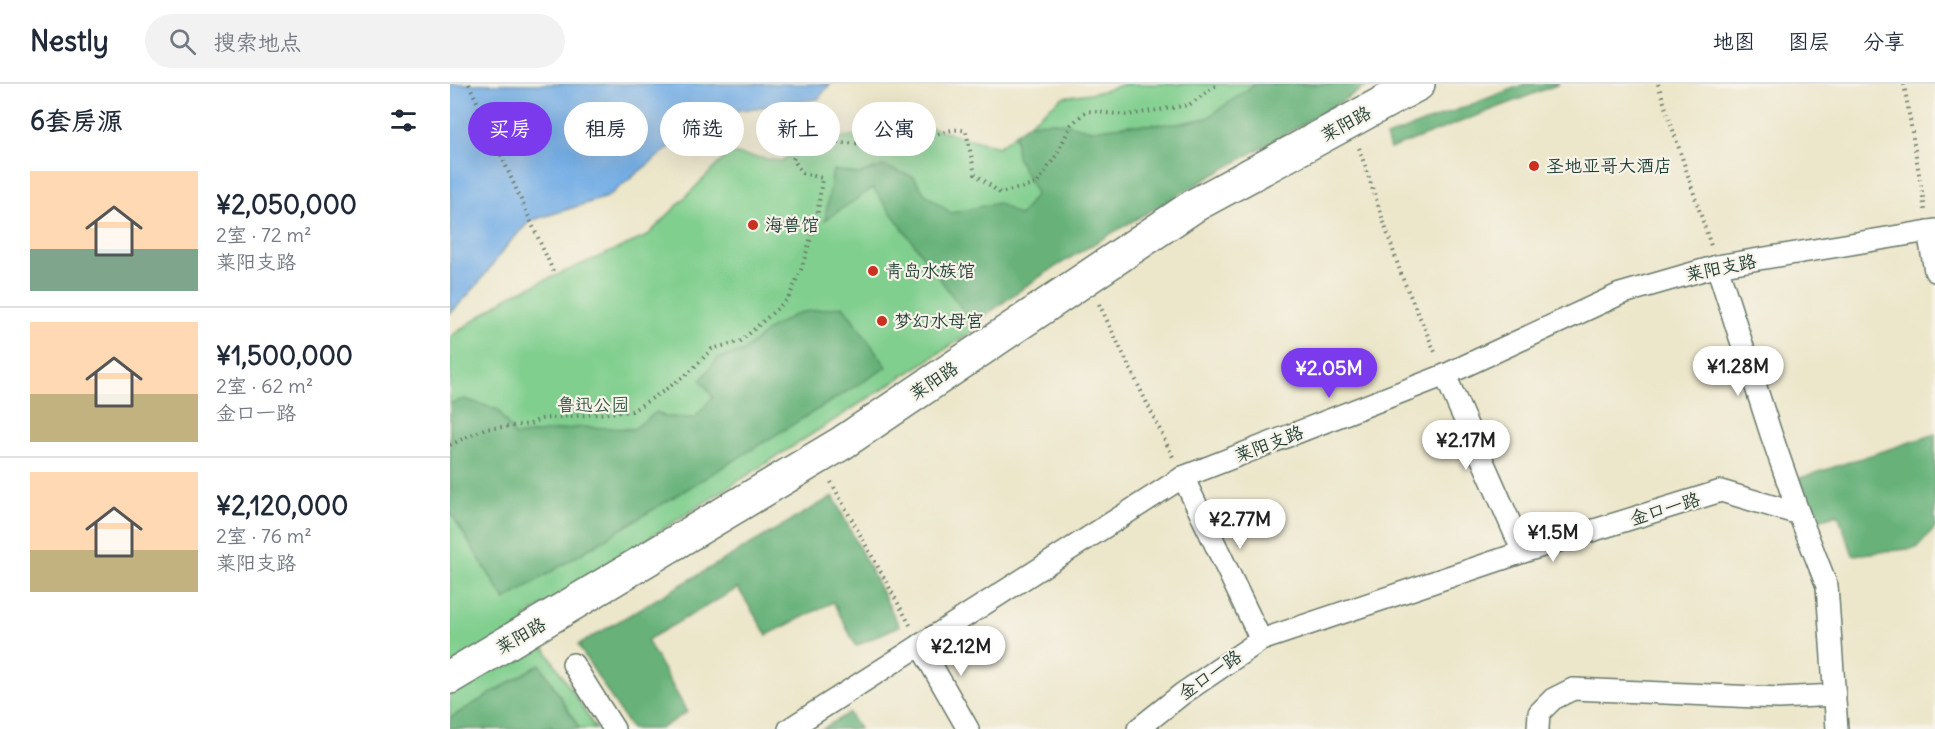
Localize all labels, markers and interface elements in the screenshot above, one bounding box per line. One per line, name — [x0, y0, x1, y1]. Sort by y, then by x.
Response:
search box — [145, 14, 565, 68]
text: Nestly — [30, 23, 109, 59]
icon: search — [166, 25, 199, 58]
text: 搜索地点 — [214, 28, 302, 56]
text: 地图 — [1713, 28, 1755, 55]
text: 图层 — [1788, 28, 1830, 55]
text: 分享 — [1863, 28, 1905, 55]
street label: 莱阳路 — [1317, 100, 1375, 147]
chip: 买房 — [468, 102, 552, 156]
chip: 租房 — [564, 102, 648, 156]
chip: 筛选 — [660, 102, 744, 156]
chip: 新上 — [756, 102, 840, 156]
chip: 公寓 — [852, 102, 936, 156]
text: 6套房源 — [30, 104, 123, 137]
icon: filters — [387, 104, 420, 137]
place label: 圣地亚哥大酒店 — [1546, 154, 1672, 177]
marker: 圣地亚哥大酒店 — [1527, 159, 1541, 173]
text: ¥2,050,000 — [216, 188, 357, 221]
icon: home — [78, 195, 150, 267]
place label: 海兽馆 — [765, 213, 819, 236]
marker: 海兽馆 — [746, 218, 760, 232]
text: 2室 · 72 m² — [216, 222, 311, 247]
text: 莱阳支路 — [216, 249, 296, 274]
street label: 莱阳支路 — [1683, 249, 1759, 286]
place label: 青岛水族馆 — [885, 259, 975, 282]
marker: 青岛水族馆 — [866, 264, 880, 278]
place label: 梦幻水母宫 — [894, 309, 984, 332]
marker: 梦幻水母宫 — [875, 314, 889, 328]
text: ¥1,500,000 — [216, 339, 353, 372]
icon: home — [78, 346, 150, 418]
pin: ¥1.28M — [1689, 346, 1787, 397]
pin: ¥2.05M — [1280, 348, 1378, 399]
text: ¥1.28M — [1707, 353, 1769, 378]
text: ¥2.05M — [1295, 355, 1363, 380]
street label: 莱阳路 — [905, 356, 963, 405]
text: 2室 · 62 m² — [216, 373, 313, 398]
park label: 鲁迅公园 — [557, 393, 629, 416]
text: 金口一路 — [216, 400, 296, 425]
street label: 莱阳支路 — [1231, 420, 1307, 467]
pin: ¥2.17M — [1417, 420, 1515, 471]
text: ¥2.17M — [1436, 427, 1496, 452]
street label: 金口一路 — [1627, 487, 1703, 530]
text: ¥2,120,000 — [216, 489, 348, 522]
icon: home — [78, 496, 150, 568]
pin: ¥2.77M — [1191, 499, 1289, 550]
text: ¥2.77M — [1209, 506, 1271, 531]
pin: ¥1.5M — [1511, 512, 1595, 563]
text: ¥1.5M — [1527, 519, 1579, 544]
text: 2室 · 76 m² — [216, 523, 312, 548]
text: 莱阳支路 — [216, 550, 296, 575]
street label: 莱阳路 — [492, 612, 550, 659]
pin: ¥2.12M — [912, 626, 1010, 677]
text: ¥2.12M — [930, 633, 992, 658]
street label: 金口一路 — [1174, 645, 1246, 705]

